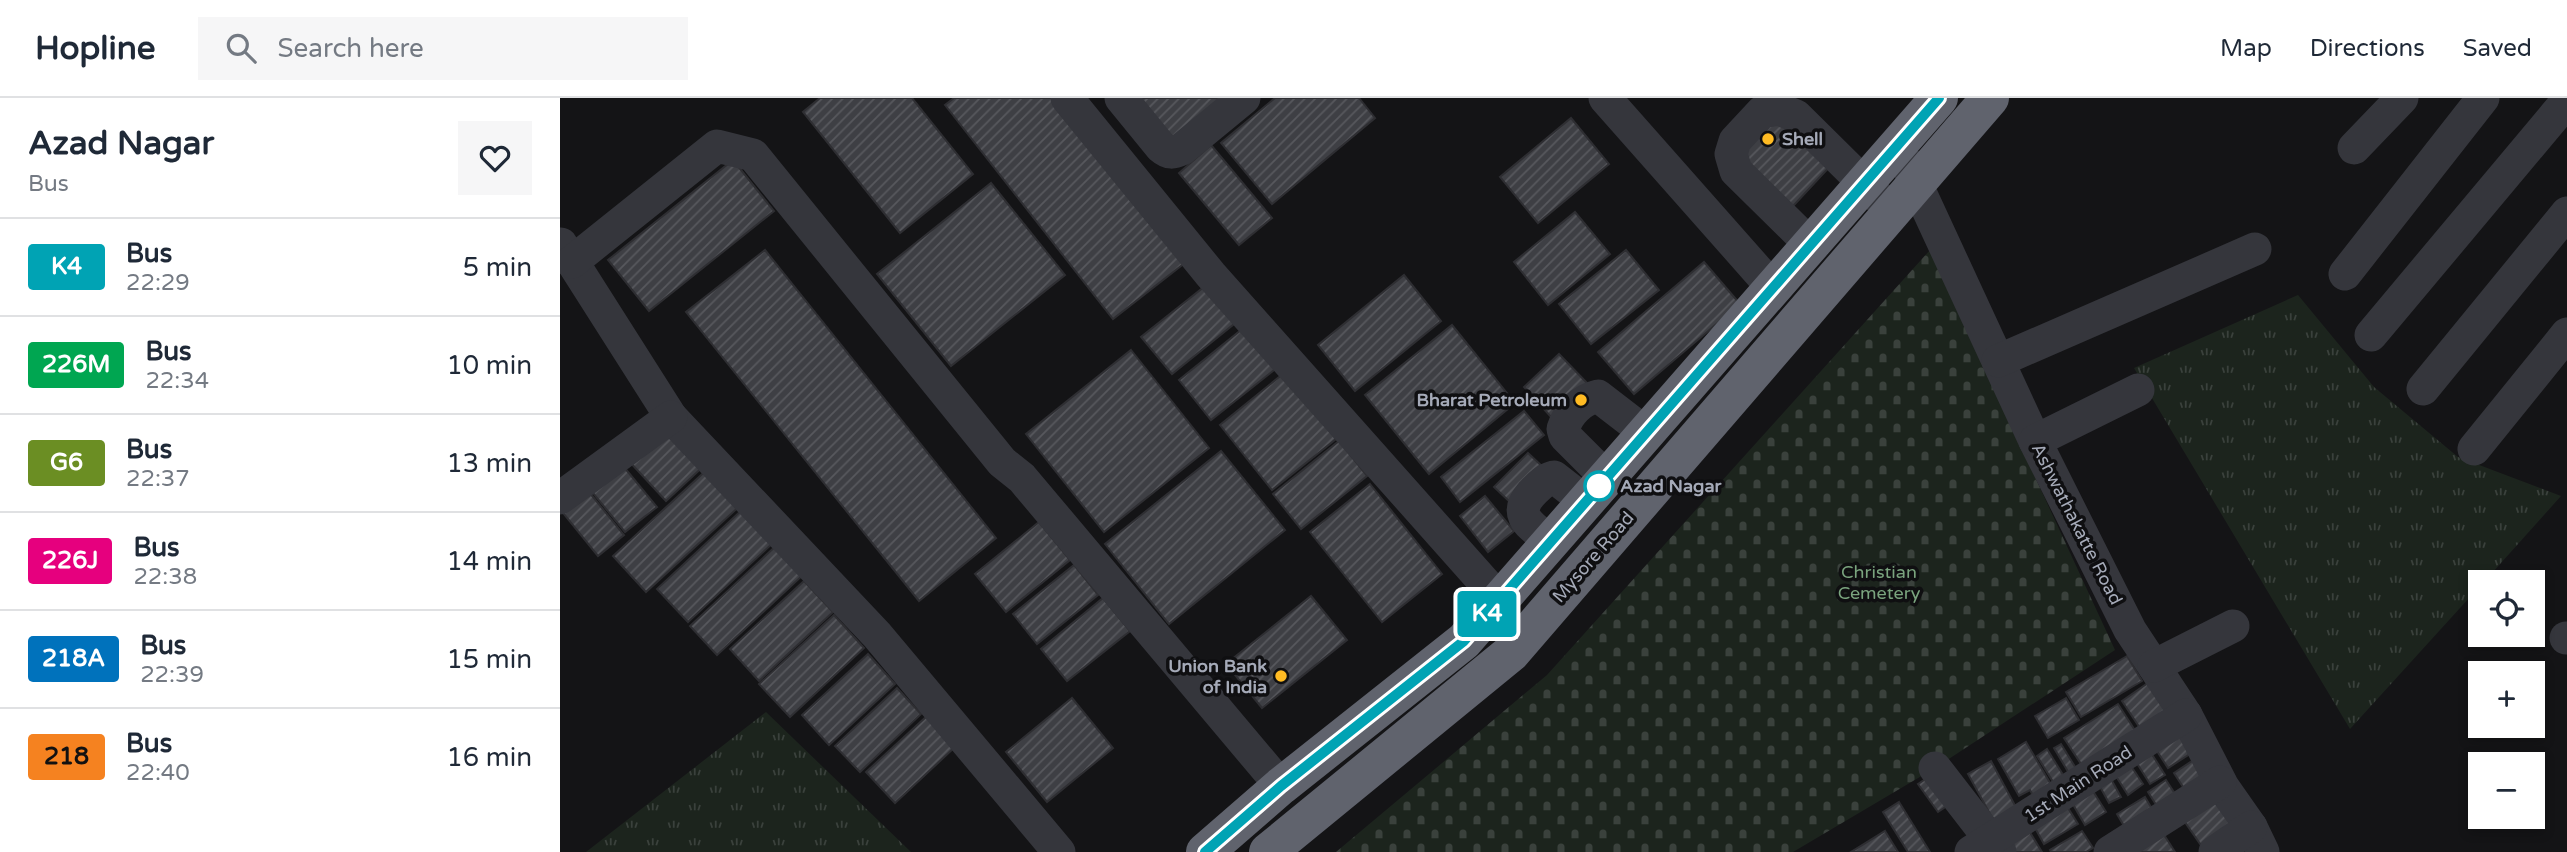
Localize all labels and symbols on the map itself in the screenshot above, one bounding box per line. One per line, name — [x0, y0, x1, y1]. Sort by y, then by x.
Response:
place label: Shell — [1782, 128, 1823, 150]
marker: Shell — [1760, 131, 1776, 147]
place label: Bharat Petroleum — [1417, 389, 1567, 411]
marker: Bharat Petroleum — [1573, 392, 1589, 408]
street label: Ashwathakatte Road — [2027, 440, 2127, 608]
marker: Azad Nagar — [1584, 471, 1614, 501]
place label: Azad Nagar — [1620, 475, 1723, 497]
street label: Mysore Road — [1548, 507, 1638, 607]
park label: Christian Cemetery — [1838, 561, 1921, 604]
line badge: K4 — [1455, 591, 1518, 637]
place label: Union Bank of India — [1168, 655, 1267, 698]
marker: Union Bank of India — [1273, 668, 1289, 684]
street label: 1st Main Road — [2020, 741, 2136, 827]

